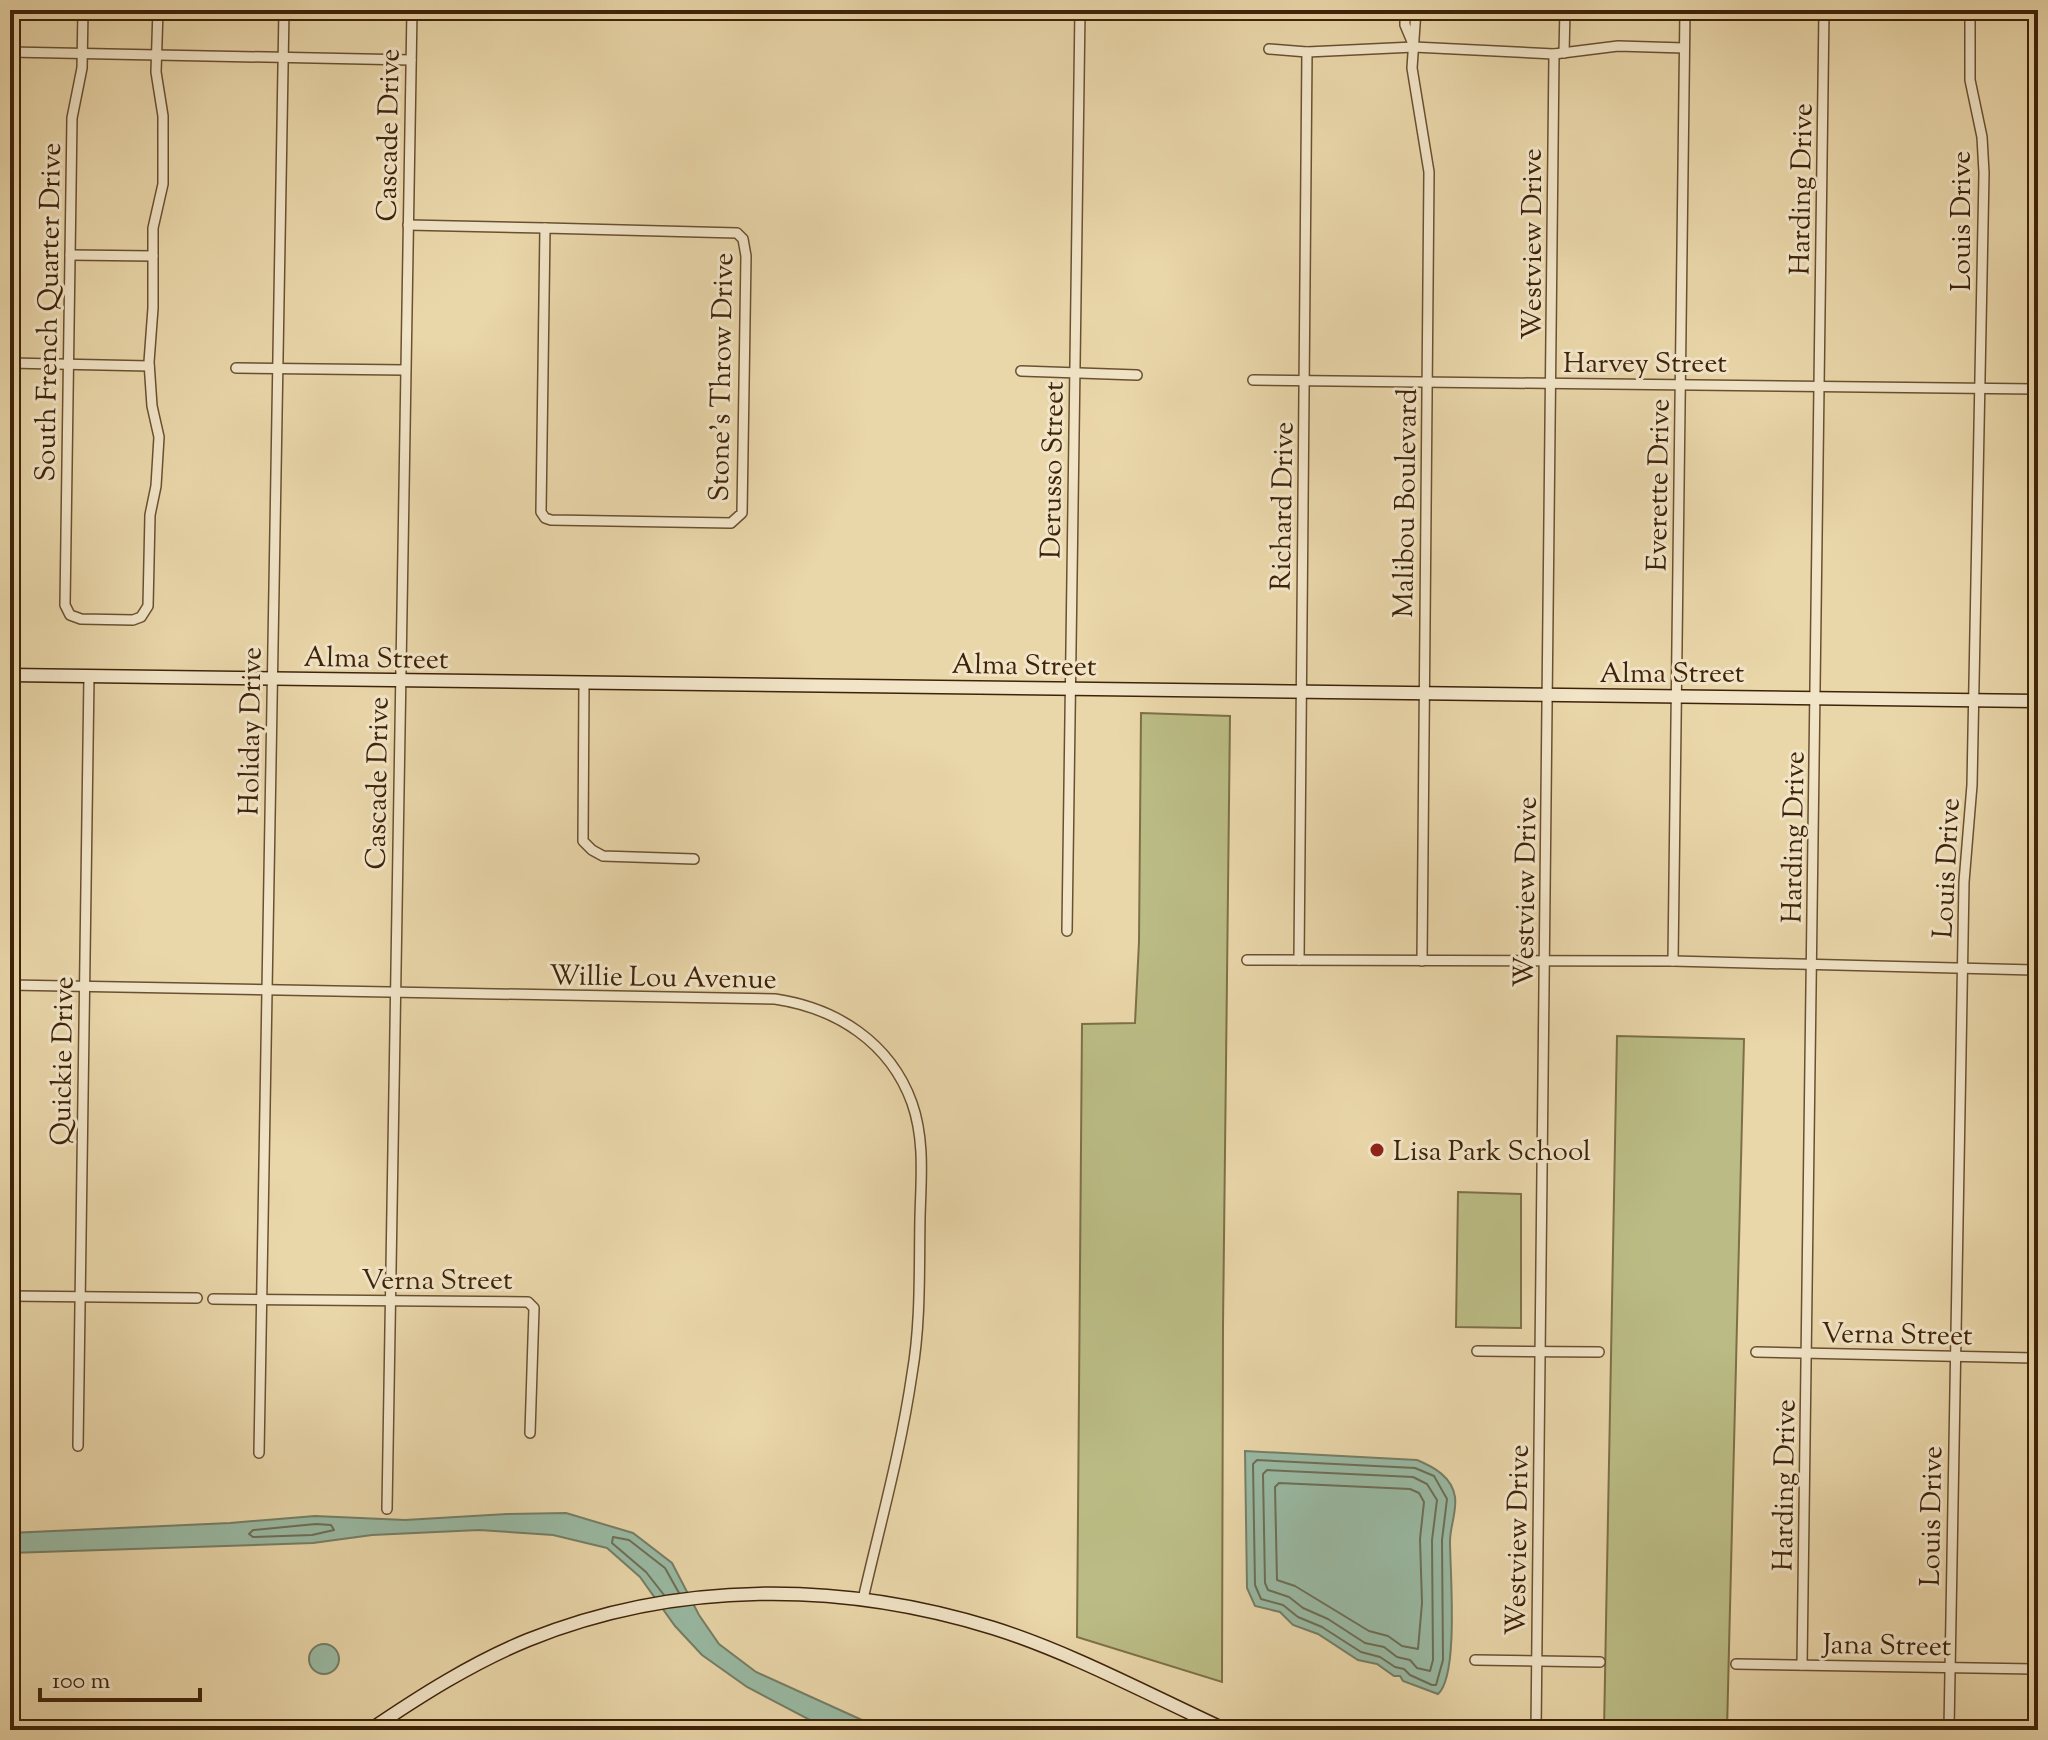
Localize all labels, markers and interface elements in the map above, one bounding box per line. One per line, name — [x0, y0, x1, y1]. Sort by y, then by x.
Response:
street label: Cascade Drive — [368, 48, 412, 222]
street label: Harding Drive — [1781, 103, 1824, 275]
street label: South French Quarter Drive — [27, 142, 73, 482]
street label: Westview Drive — [1514, 148, 1554, 340]
street label: Louis Drive — [1943, 151, 1983, 291]
street label: Stone's Throw Drive — [701, 252, 745, 502]
street label: Harvey Street — [1563, 345, 1727, 385]
street label: Derusso Street — [1032, 381, 1076, 559]
street label: Malibou Boulevard — [1385, 388, 1429, 618]
street label: Everette Drive — [1638, 398, 1682, 572]
street label: Richard Drive — [1263, 421, 1305, 591]
street label: Alma Street — [303, 639, 449, 681]
street label: Holiday Drive — [231, 646, 273, 816]
street label: Alma Street — [951, 646, 1097, 688]
street label: Alma Street — [1600, 655, 1745, 695]
street label: Cascade Drive — [357, 696, 401, 870]
street label: Harding Drive — [1773, 751, 1816, 923]
street label: Westview Drive — [1505, 796, 1549, 988]
street label: Louis Drive — [1924, 797, 1972, 939]
street label: Willie Lou Avenue — [549, 957, 777, 1001]
street label: Quickie Drive — [43, 976, 85, 1146]
place label: Lisa Park School — [1393, 1133, 1591, 1173]
marker: Lisa Park School — [1368, 1141, 1386, 1159]
street label: Verna Street — [361, 1262, 513, 1302]
street label: Verna Street — [1821, 1315, 1973, 1357]
street label: Harding Drive — [1764, 1399, 1807, 1571]
street label: Westview Drive — [1497, 1444, 1541, 1636]
street label: Louis Drive — [1912, 1445, 1954, 1587]
street label: Jana Street — [1820, 1626, 1952, 1668]
scale bar — [40, 1652, 200, 1702]
text: 100 m — [52, 1665, 110, 1699]

